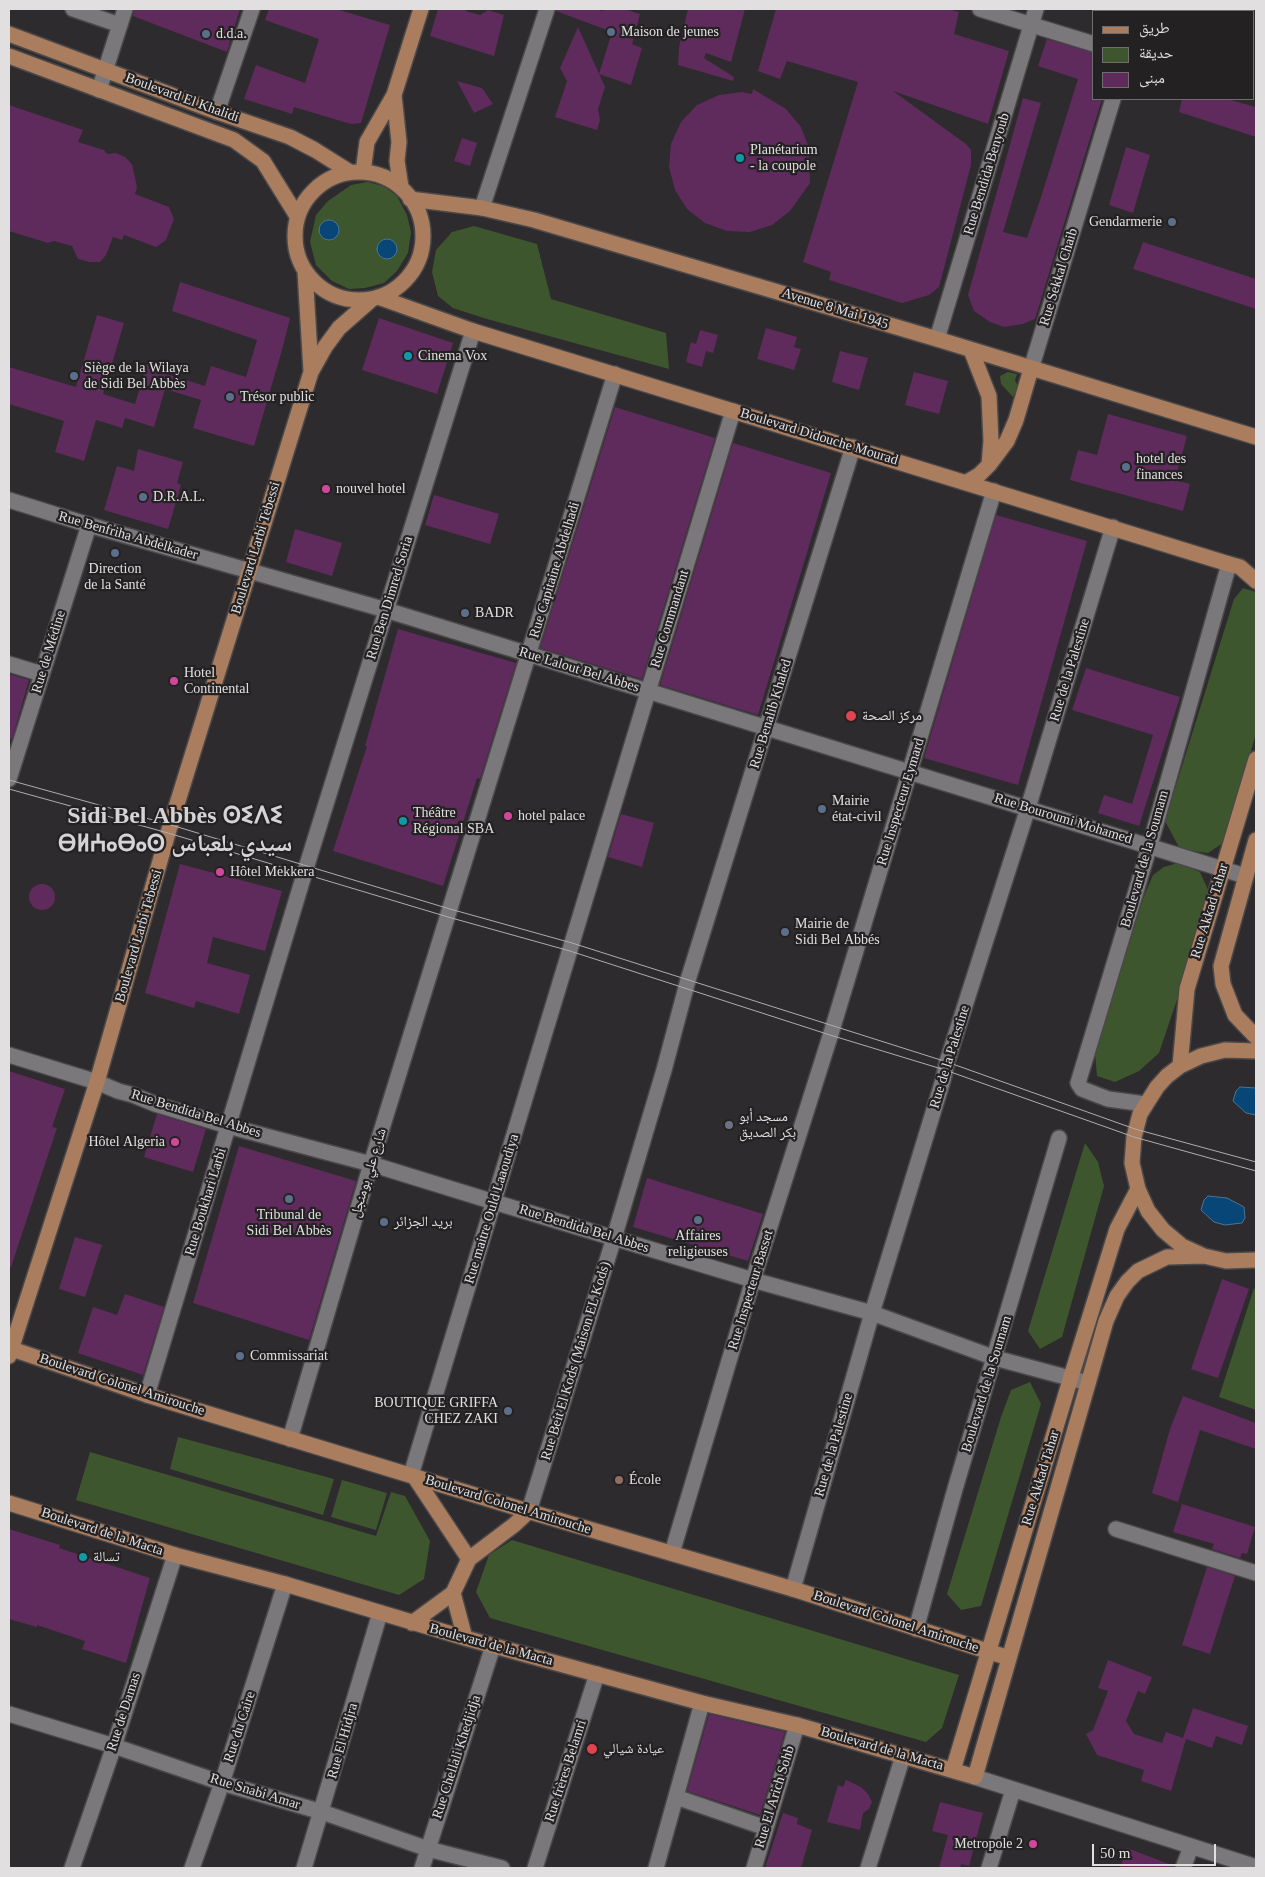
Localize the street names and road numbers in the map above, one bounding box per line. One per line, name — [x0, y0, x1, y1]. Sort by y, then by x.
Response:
street label: Boulevard El Khalidi — [123, 70, 241, 126]
street label: Rue Bendida Benyoub — [960, 111, 1014, 237]
street label: Rue Sekkal Chaib — [1036, 226, 1082, 328]
street label: Avenue 8 Mai 1945 — [780, 285, 890, 333]
street label: Boulevard Didouche Mourad — [738, 405, 900, 469]
street label: Boulevard Larbi Tebessi — [228, 480, 284, 616]
street label: Rue Capitaine Abdelhadi — [526, 500, 584, 640]
street label: Rue Benfriha Abdelkader — [57, 508, 199, 564]
street label: Rue Ben Dimred Soria — [363, 534, 417, 662]
street label: Rue Commandant — [647, 568, 693, 670]
street label: Rue de Médine — [28, 609, 70, 695]
street label: Rue de la Palestine — [1046, 616, 1094, 724]
street label: Rue Lalout Bel Abbes — [517, 644, 641, 696]
street label: Rue Benalib Khaled — [746, 657, 796, 771]
street label: Rue Inspecteur Eymard — [874, 736, 928, 868]
street label: Boulevard de la Soumam — [1117, 788, 1173, 930]
street label: Rue Bouroumi Mohamed — [992, 790, 1134, 848]
street label: Rue Akkad Tahar — [1188, 861, 1232, 961]
street label: Boulevard Larbi Tebessi — [112, 868, 166, 1004]
street label: Rue de la Palestine — [926, 1003, 974, 1111]
street label: Rue Bendida Bel Abbes — [129, 1086, 263, 1142]
street label: شارع علي بومنجل — [347, 1126, 391, 1220]
street label: Rue maitre Ould Laaoudiya — [461, 1132, 523, 1286]
street label: Rue Boukhari Larbi — [182, 1146, 230, 1258]
street label: Rue Bendida Bel Abbes — [517, 1201, 651, 1257]
street label: Rue Inspecteur Basset — [725, 1228, 777, 1352]
street label: Rue Beit El Kods (Maison EL Kods) — [538, 1260, 614, 1462]
street label: Boulevard de la Soumam — [958, 1314, 1016, 1454]
street label: Boulevard Colonel Amirouche — [37, 1350, 207, 1420]
street label: Rue de la Palestine — [811, 1391, 857, 1499]
street label: Rue Akkad Tahar — [1019, 1428, 1063, 1528]
street label: Boulevard Colonel Amirouche — [423, 1472, 593, 1538]
street label: Boulevard de la Macta — [39, 1504, 165, 1560]
street label: Boulevard Colonel Amirouche — [811, 1587, 981, 1657]
street label: Boulevard de la Macta — [427, 1620, 555, 1670]
street label: Rue de Damas — [103, 1671, 145, 1753]
street label: Rue du Caire — [221, 1689, 259, 1765]
street label: Rue Chellali Khedjidja — [429, 1693, 485, 1821]
street label: Rue El Hidjra — [324, 1701, 362, 1781]
street label: Rue frères Belamri — [542, 1718, 590, 1824]
street label: Boulevard de la Macta — [819, 1723, 945, 1775]
street label: Rue El Arich Sohb — [751, 1744, 799, 1850]
street label: Rue Snabi Amar — [208, 1770, 302, 1814]

